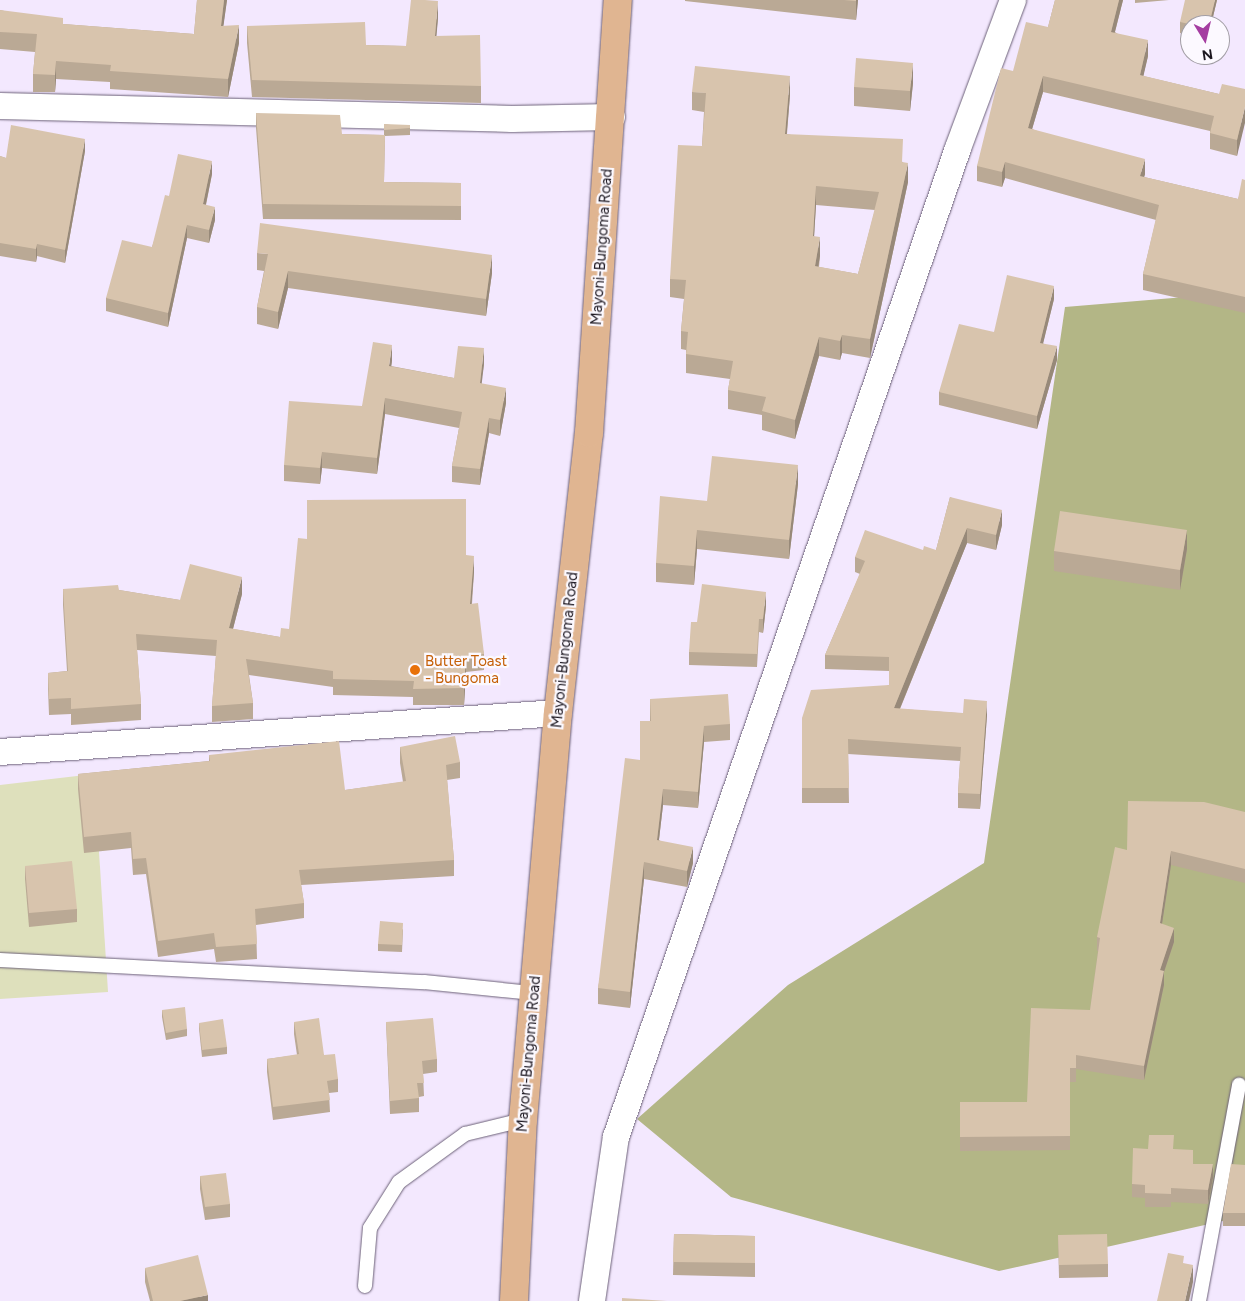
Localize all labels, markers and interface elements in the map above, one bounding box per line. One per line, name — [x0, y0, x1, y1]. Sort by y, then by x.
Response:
north arrow — [1180, 15, 1230, 65]
text: N — [1201, 45, 1214, 64]
street label: Mayoni-Bungoma Road — [588, 168, 616, 326]
street label: Mayoni-Bungoma Road — [548, 571, 582, 729]
place label: Butter Toast - Bungoma — [425, 652, 507, 687]
marker: Butter Toast - Bungoma — [409, 664, 421, 676]
street label: Mayoni-Bungoma Road — [513, 975, 545, 1133]

